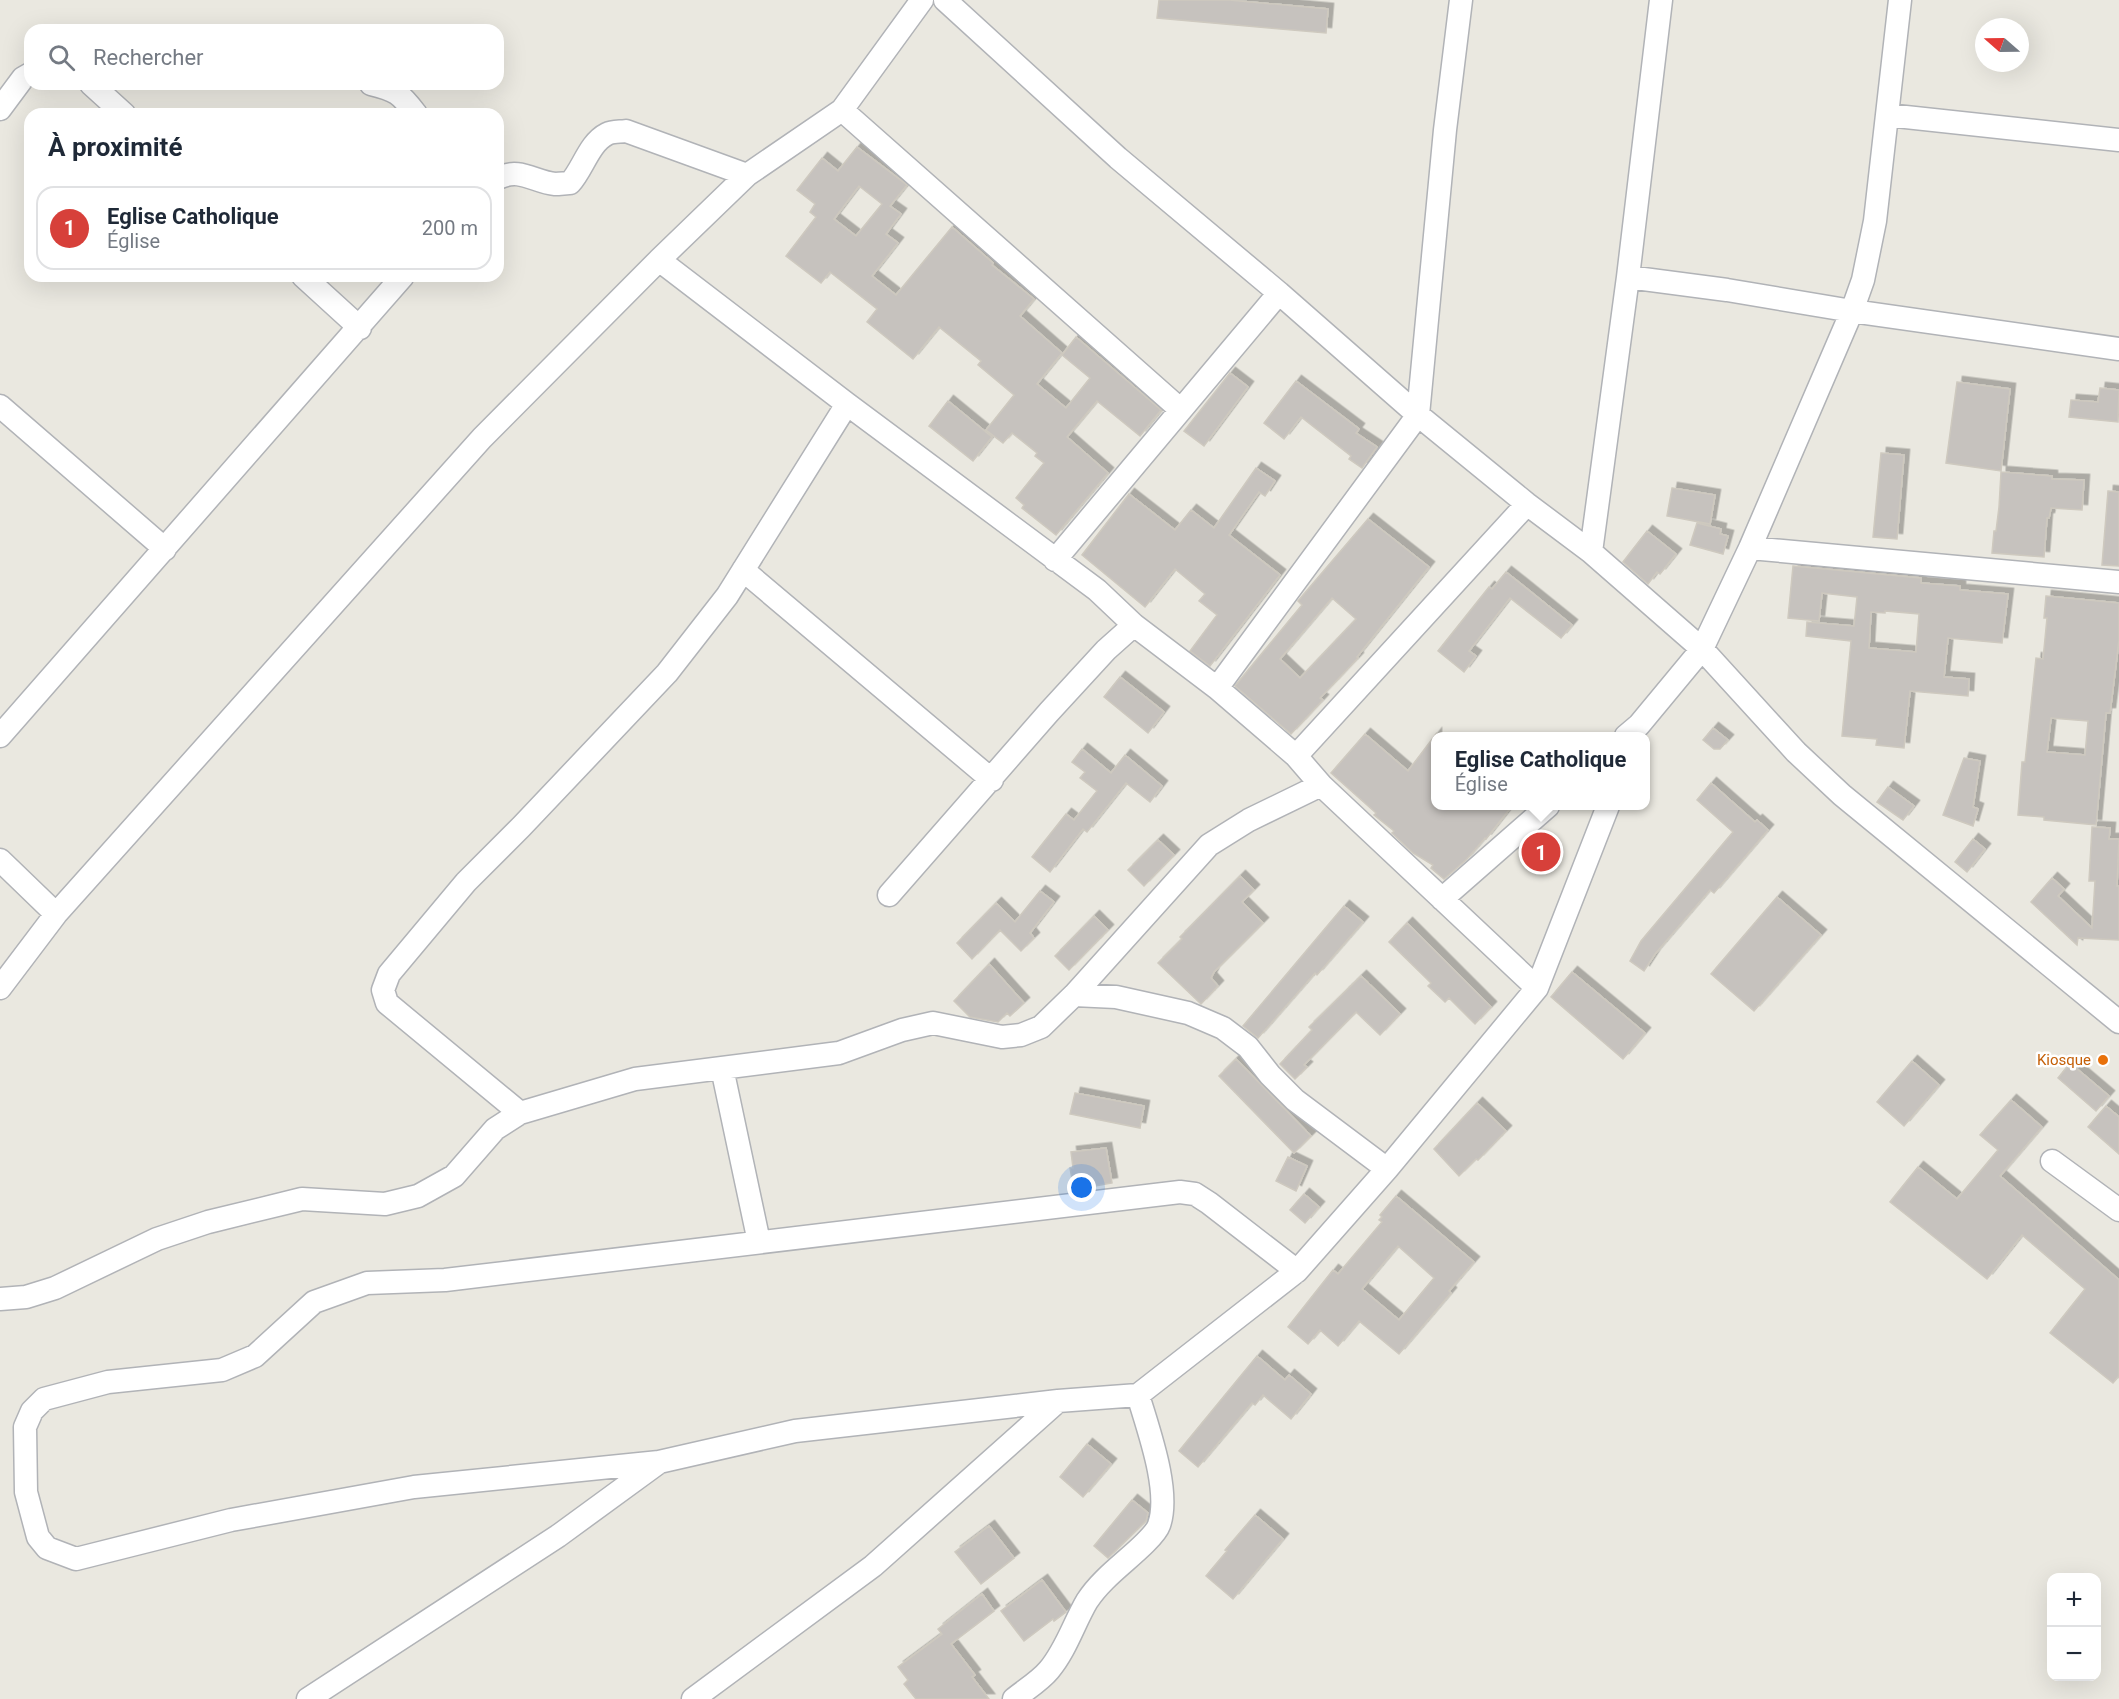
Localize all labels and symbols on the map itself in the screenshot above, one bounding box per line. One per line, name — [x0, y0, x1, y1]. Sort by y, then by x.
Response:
north arrow — [1975, 18, 2029, 72]
pin: 1 — [1522, 830, 1560, 874]
place label: Kiosque — [2037, 1051, 2091, 1069]
marker: Kiosque — [2096, 1053, 2110, 1067]
your location — [1067, 1173, 1096, 1202]

